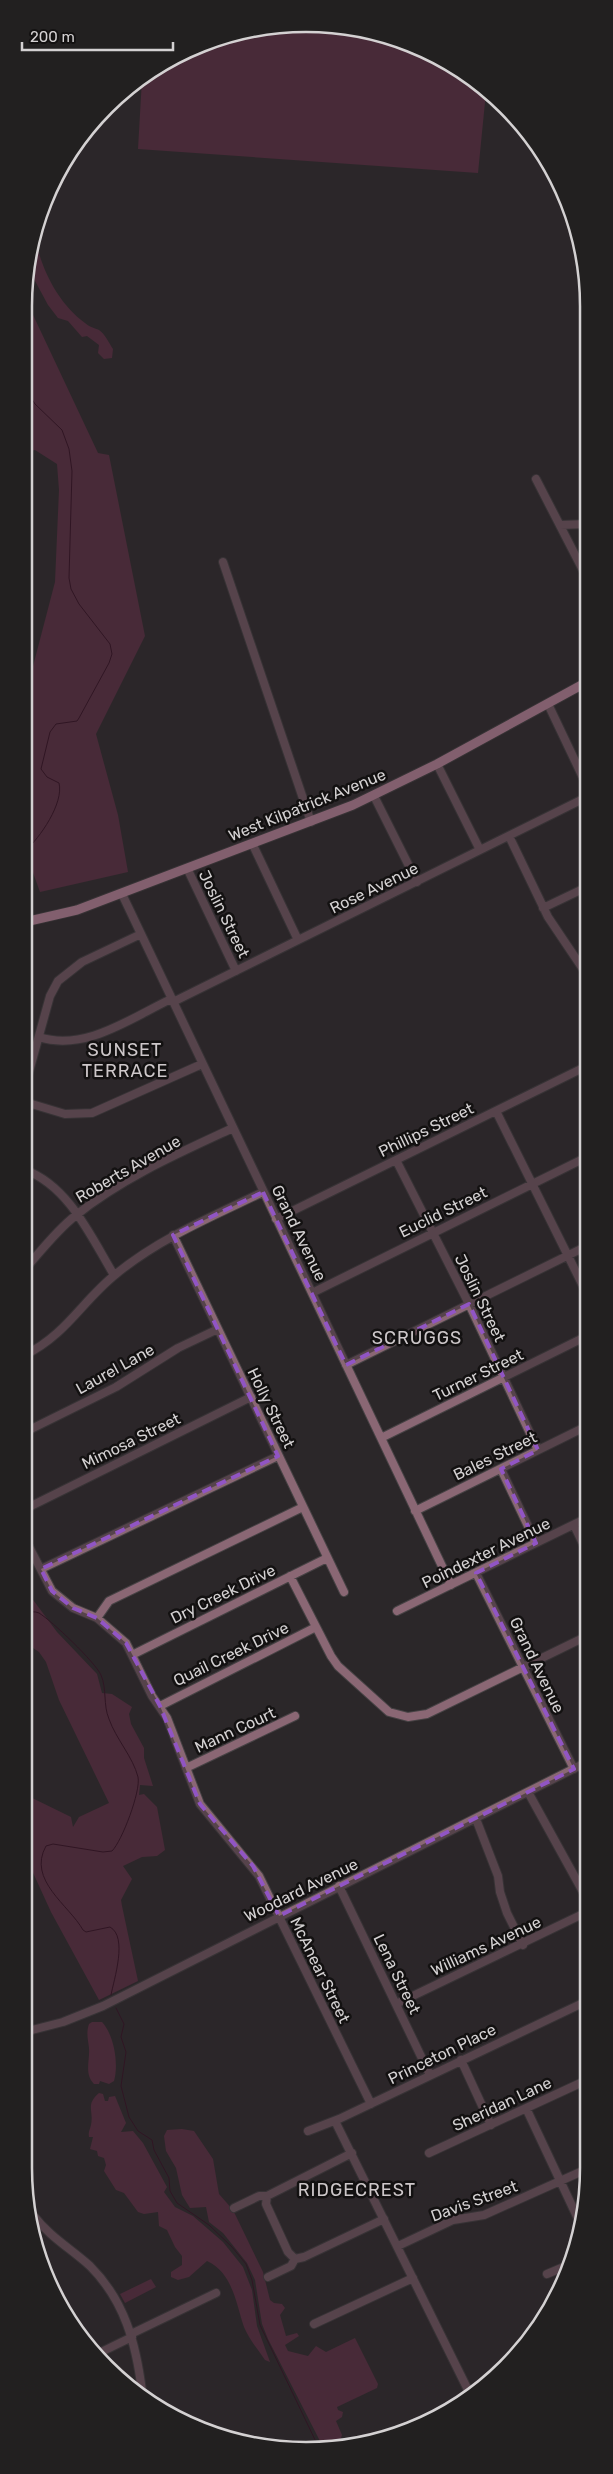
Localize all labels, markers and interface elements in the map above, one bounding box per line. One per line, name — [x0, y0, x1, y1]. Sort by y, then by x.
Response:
scale bar — [22, 20, 174, 52]
text: 200 m — [30, 28, 75, 46]
street label: West Kilpatrick Avenue — [226, 765, 389, 845]
street label: Rose Avenue — [327, 858, 421, 918]
street label: Joslin Street — [195, 867, 253, 961]
district label: SUNSET TERRACE — [82, 1039, 168, 1082]
street label: Phillips Street — [375, 1099, 477, 1161]
street label: Roberts Avenue — [72, 1131, 184, 1207]
street label: Grand Avenue — [268, 1182, 330, 1284]
street label: Euclid Street — [396, 1183, 490, 1241]
street label: Joslin Street — [451, 1251, 509, 1345]
district label: SCRUGGS — [372, 1327, 462, 1349]
street label: Laurel Lane — [72, 1340, 158, 1398]
street label: Turner Street — [430, 1345, 526, 1405]
street label: Holly Street — [243, 1365, 299, 1451]
street label: Mimosa Street — [79, 1409, 183, 1473]
street label: Bales Street — [450, 1428, 540, 1484]
street label: Poindexter Avenue — [419, 1514, 553, 1592]
street label: Dry Creek Drive — [167, 1560, 279, 1628]
street label: Grand Avenue — [506, 1614, 568, 1716]
street label: Quail Creek Drive — [170, 1618, 292, 1690]
street label: Mann Court — [192, 1703, 278, 1757]
street label: Woodard Avenue — [241, 1854, 361, 1926]
street label: Williams Avenue — [428, 1912, 544, 1980]
street label: McAnear Street — [286, 1914, 354, 2026]
street label: Lena Street — [369, 1931, 425, 2017]
street label: Princeton Place — [385, 2020, 499, 2088]
street label: Sheridan Lane — [449, 2073, 555, 2135]
street label: Davis Street — [428, 2177, 520, 2225]
district label: RIDGECREST — [298, 2179, 416, 2201]

